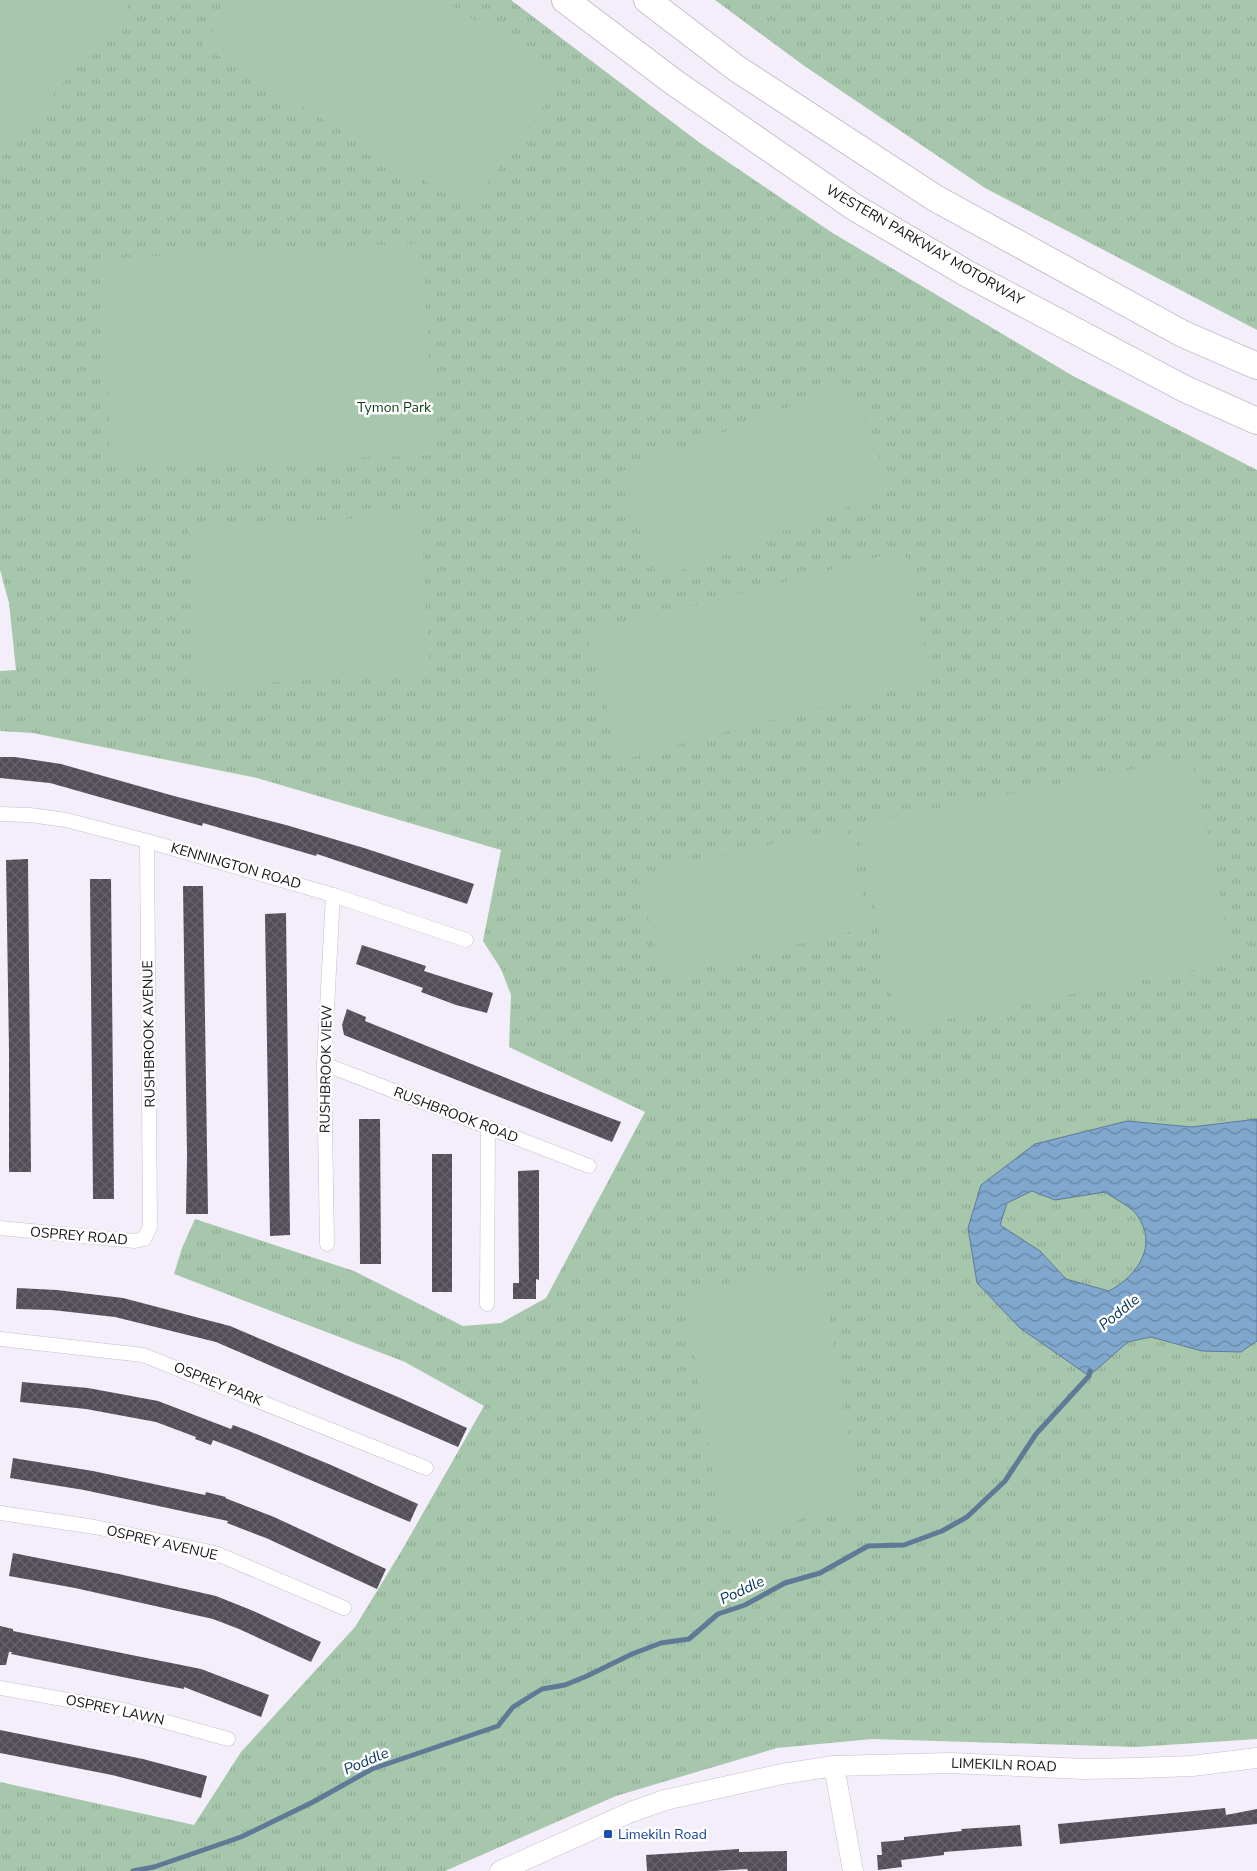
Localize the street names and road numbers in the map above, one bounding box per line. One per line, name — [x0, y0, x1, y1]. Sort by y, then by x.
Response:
street label: WESTERN PARKWAY MOTORWAY — [822, 180, 1028, 310]
street label: KENNINGTON ROAD — [169, 838, 303, 894]
street label: RUSHBROOK AVENUE — [138, 960, 160, 1108]
street label: RUSHBROOK VIEW — [315, 1004, 337, 1133]
street label: RUSHBROOK ROAD — [391, 1083, 521, 1147]
street label: OSPREY ROAD — [29, 1222, 129, 1250]
street label: OSPREY PARK — [171, 1358, 265, 1410]
street label: OSPREY AVENUE — [105, 1521, 219, 1565]
street label: OSPREY LAWN — [64, 1690, 166, 1730]
street label: LIMEKILN ROAD — [951, 1754, 1057, 1776]

